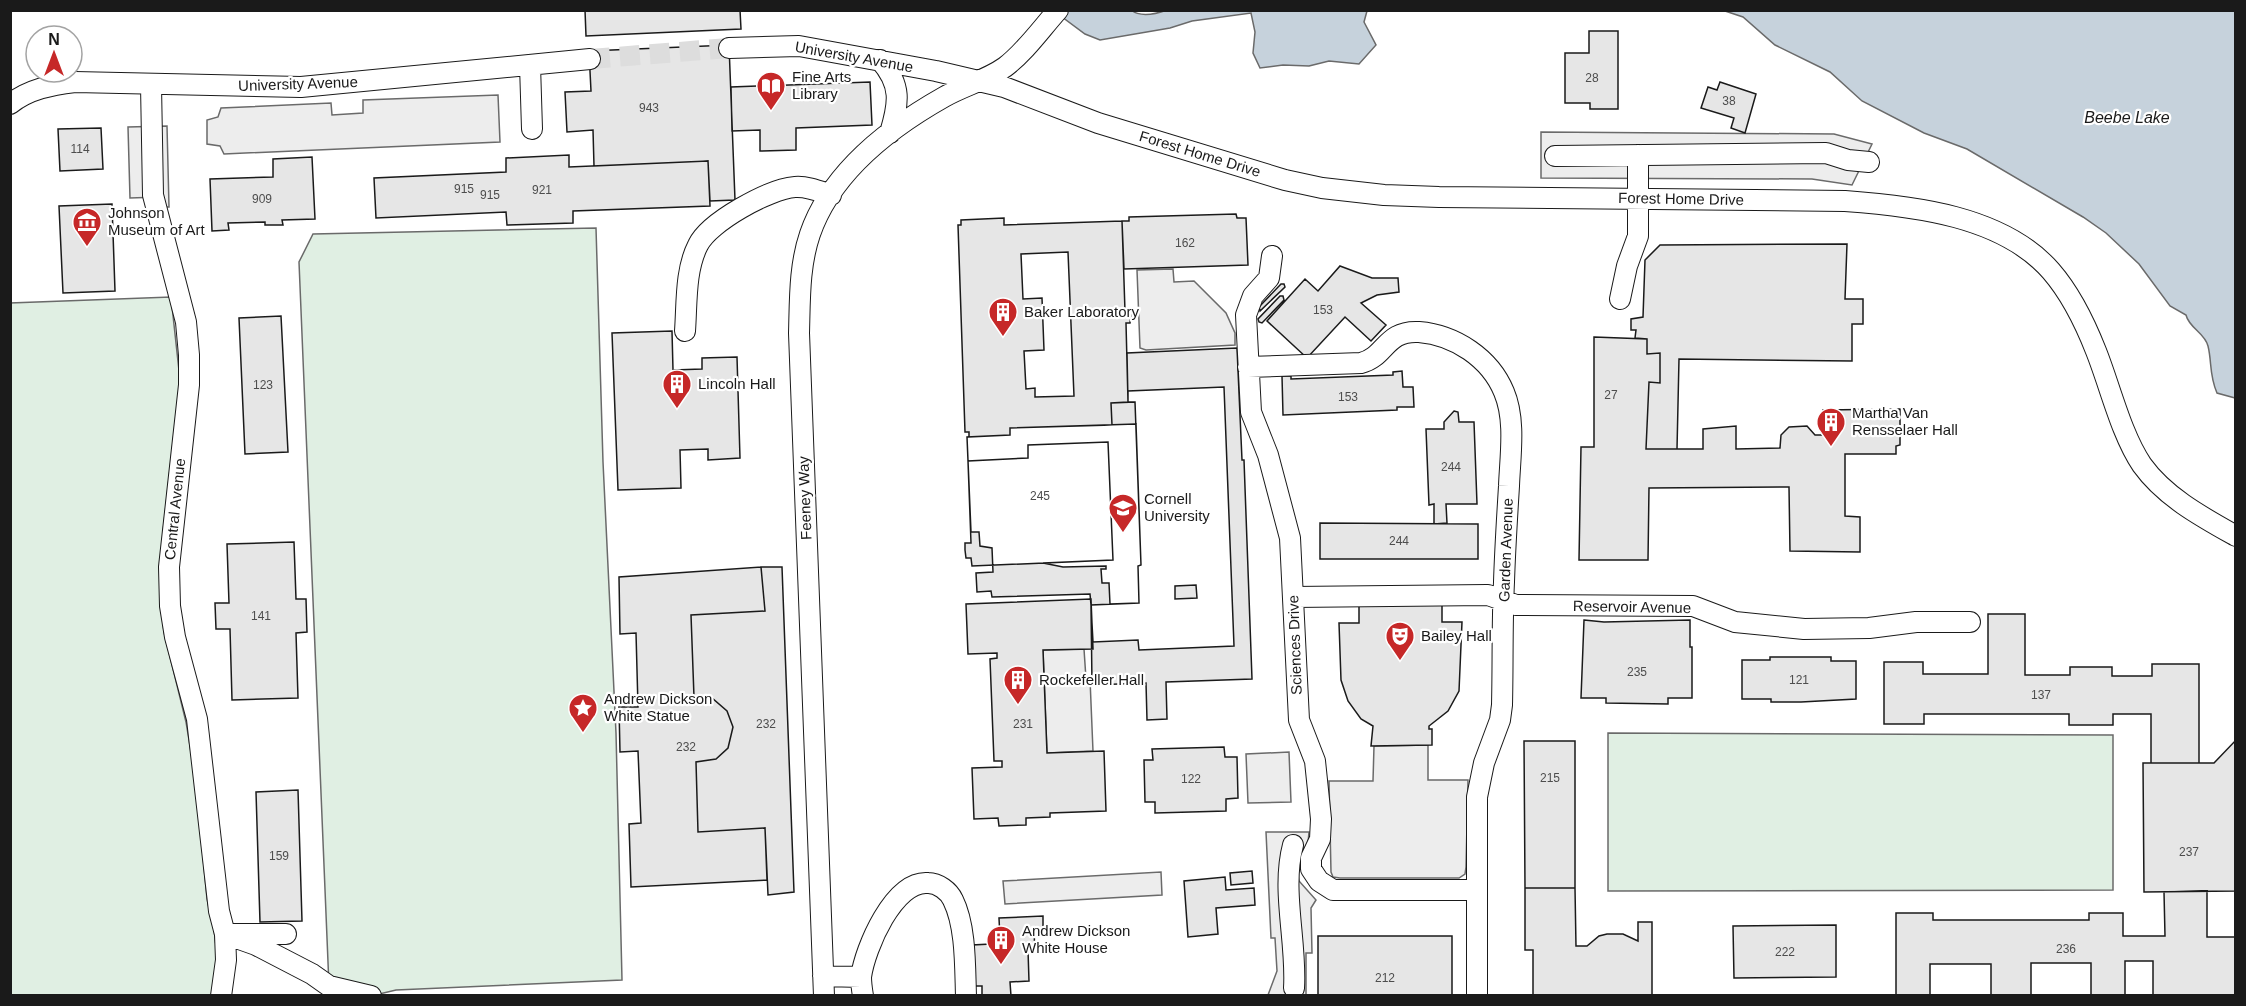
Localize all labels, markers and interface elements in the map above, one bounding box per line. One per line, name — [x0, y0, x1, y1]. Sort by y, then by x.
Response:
north arrow — [24, 24, 84, 84]
text: N — [48, 31, 60, 48]
street label: University Avenue — [794, 38, 915, 75]
place label: Fine Arts Library — [792, 68, 851, 102]
library icon: Fine Arts Library — [755, 70, 787, 112]
house number: 28 — [1585, 71, 1599, 85]
street label: University Avenue — [238, 73, 358, 94]
house number: 38 — [1722, 94, 1736, 108]
house number: 943 — [639, 101, 659, 115]
water label: Beebe Lake — [2084, 109, 2170, 126]
street label: Forest Home Drive — [1137, 127, 1263, 180]
house number: 114 — [70, 142, 90, 156]
house number: 915 — [454, 182, 474, 196]
house number: 921 — [532, 183, 552, 197]
house number: 915 — [480, 188, 500, 202]
street label: Forest Home Drive — [1618, 189, 1744, 208]
house number: 909 — [252, 192, 272, 206]
place label: Johnson Museum of Art — [108, 204, 206, 238]
museum icon: Johnson Museum of Art — [71, 206, 103, 248]
house number: 162 — [1175, 236, 1195, 250]
building icon: Baker Laboratory — [987, 296, 1019, 338]
place label: Baker Laboratory — [1024, 303, 1140, 320]
house number: 153 — [1313, 303, 1333, 317]
building icon: Lincoln Hall — [661, 368, 693, 410]
place label: Lincoln Hall — [698, 375, 776, 392]
house number: 123 — [253, 378, 273, 392]
house number: 27 — [1604, 388, 1618, 402]
house number: 153 — [1338, 390, 1358, 404]
place label: Martha Van Rensselaer Hall — [1852, 404, 1958, 438]
building icon: Martha Van Rensselaer Hall — [1815, 406, 1847, 448]
street label: Feeney Way — [795, 455, 814, 540]
street label: Central Avenue — [161, 457, 188, 561]
house number: 244 — [1441, 460, 1461, 474]
house number: 245 — [1030, 489, 1050, 503]
place label: Cornell University — [1144, 490, 1210, 524]
school or university icon: Cornell University — [1107, 492, 1139, 534]
street label: Garden Avenue — [1495, 498, 1516, 602]
house number: 244 — [1389, 534, 1409, 548]
street label: Sciences Drive — [1284, 595, 1305, 695]
street label: Reservoir Avenue — [1573, 597, 1691, 616]
house number: 141 — [251, 609, 271, 623]
theatre icon: Bailey Hall — [1384, 620, 1416, 662]
place label: Bailey Hall — [1421, 627, 1492, 644]
building icon: Rockefeller Hall — [1002, 664, 1034, 706]
house number: 235 — [1627, 665, 1647, 679]
place label: Rockefeller Hall — [1039, 671, 1144, 688]
house number: 121 — [1789, 673, 1809, 687]
house number: 137 — [2031, 688, 2051, 702]
place label: Andrew Dickson White Statue — [604, 690, 712, 724]
place icon: Andrew Dickson White Statue — [567, 692, 599, 734]
house number: 232 — [756, 717, 776, 731]
house number: 231 — [1013, 717, 1033, 731]
house number: 232 — [676, 740, 696, 754]
house number: 215 — [1540, 771, 1560, 785]
house number: 122 — [1181, 772, 1201, 786]
house number: 237 — [2179, 845, 2199, 859]
house number: 159 — [269, 849, 289, 863]
place label: Andrew Dickson White House — [1022, 922, 1130, 956]
building icon: Andrew Dickson White House — [985, 924, 1017, 966]
house number: 236 — [2056, 942, 2076, 956]
house number: 222 — [1775, 945, 1795, 959]
house number: 212 — [1375, 971, 1395, 985]

